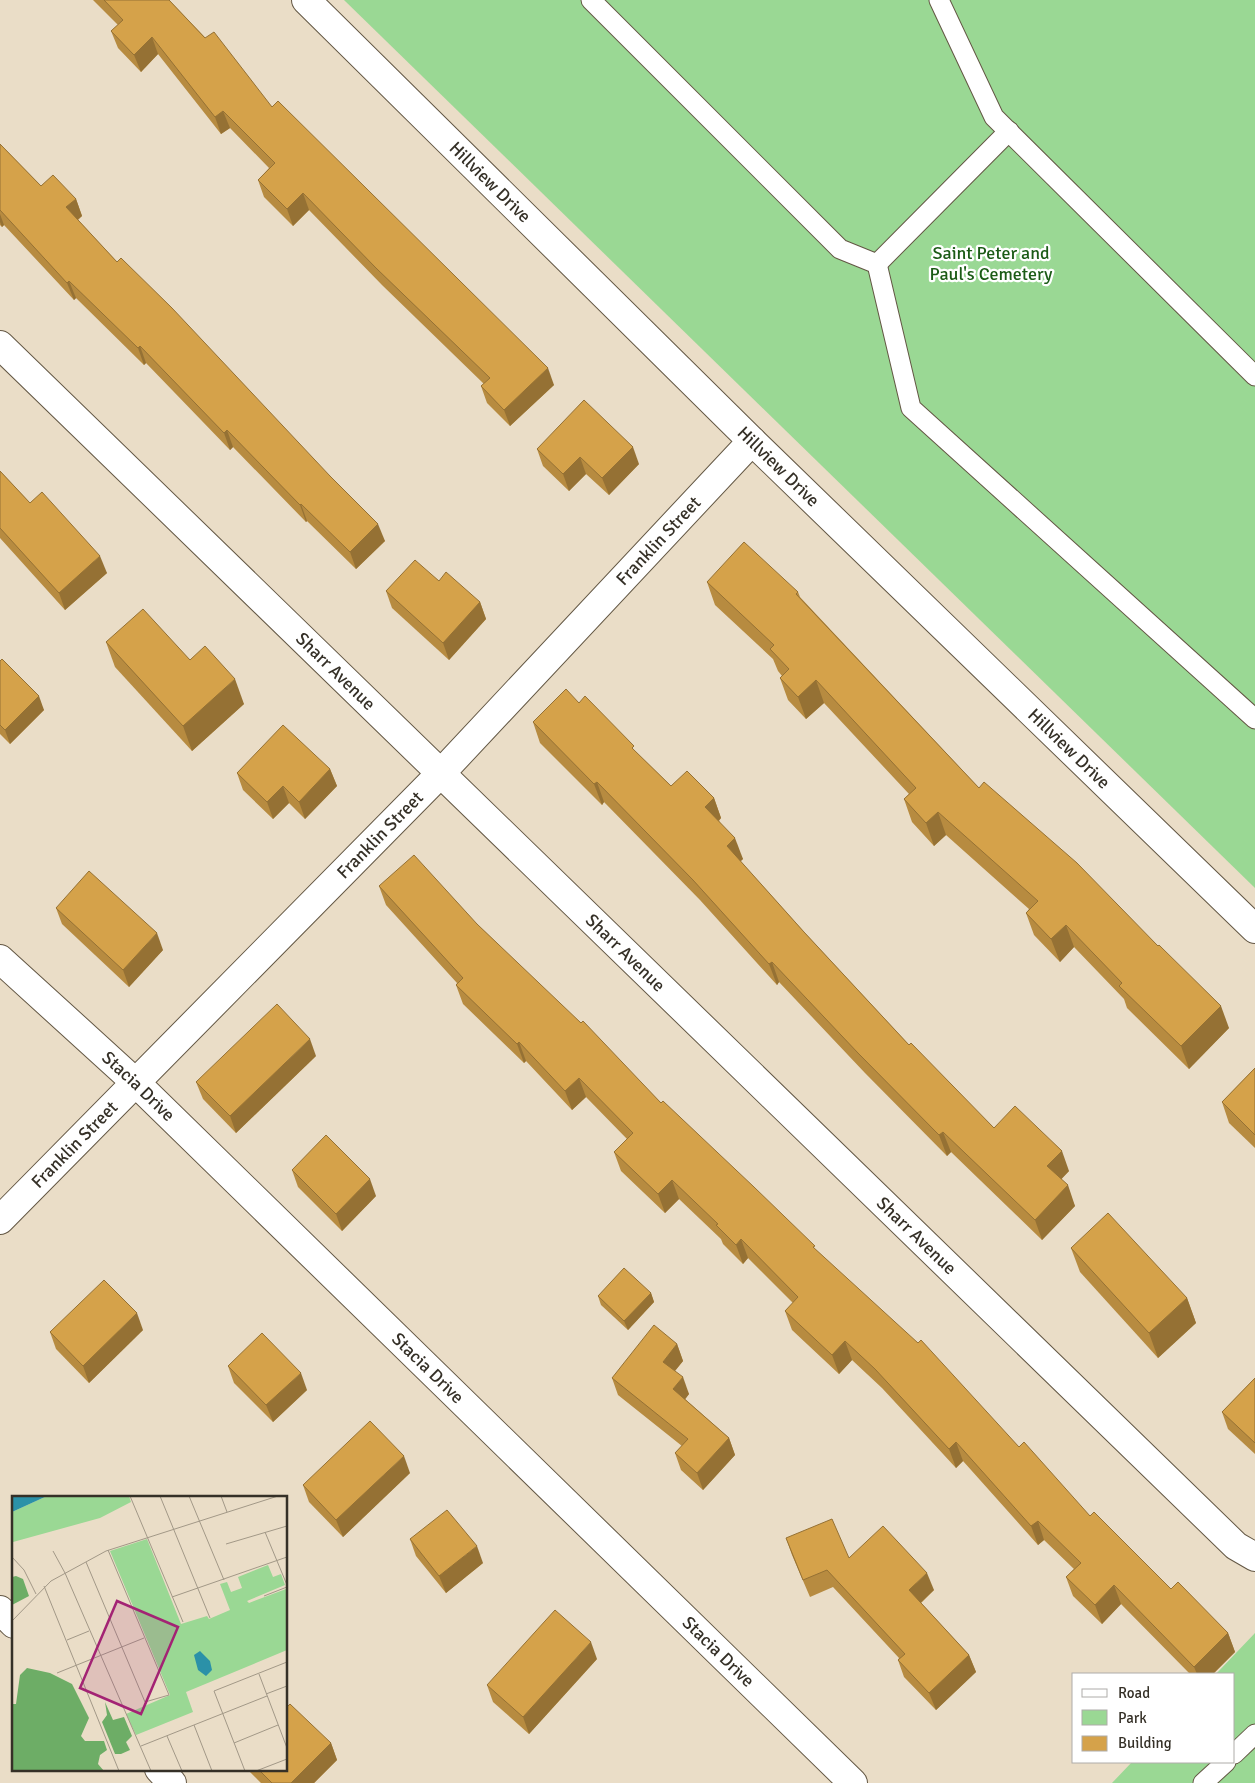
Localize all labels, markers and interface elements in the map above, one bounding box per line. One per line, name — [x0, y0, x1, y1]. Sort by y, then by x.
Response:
street label: Hillview Drive — [445, 137, 536, 227]
park label: Saint Peter and Paul's Cemetery — [930, 242, 1053, 285]
street label: Hillview Drive — [733, 422, 824, 511]
street label: Franklin Street — [611, 492, 705, 590]
street label: Sharr Avenue — [291, 628, 380, 715]
street label: Hillview Drive — [1023, 704, 1115, 793]
street label: Franklin Street — [332, 787, 428, 883]
street label: Sharr Avenue — [581, 909, 670, 996]
street label: Stacia Drive — [97, 1046, 180, 1126]
street label: Franklin Street — [27, 1096, 122, 1193]
street label: Sharr Avenue — [872, 1192, 961, 1279]
street label: Stacia Drive — [387, 1328, 469, 1408]
inset map — [12, 1496, 288, 1770]
street label: Stacia Drive — [678, 1611, 759, 1692]
legend — [1072, 1673, 1235, 1763]
text: Road — [1118, 1684, 1150, 1702]
text: Park — [1118, 1709, 1147, 1727]
text: Building — [1118, 1734, 1172, 1752]

